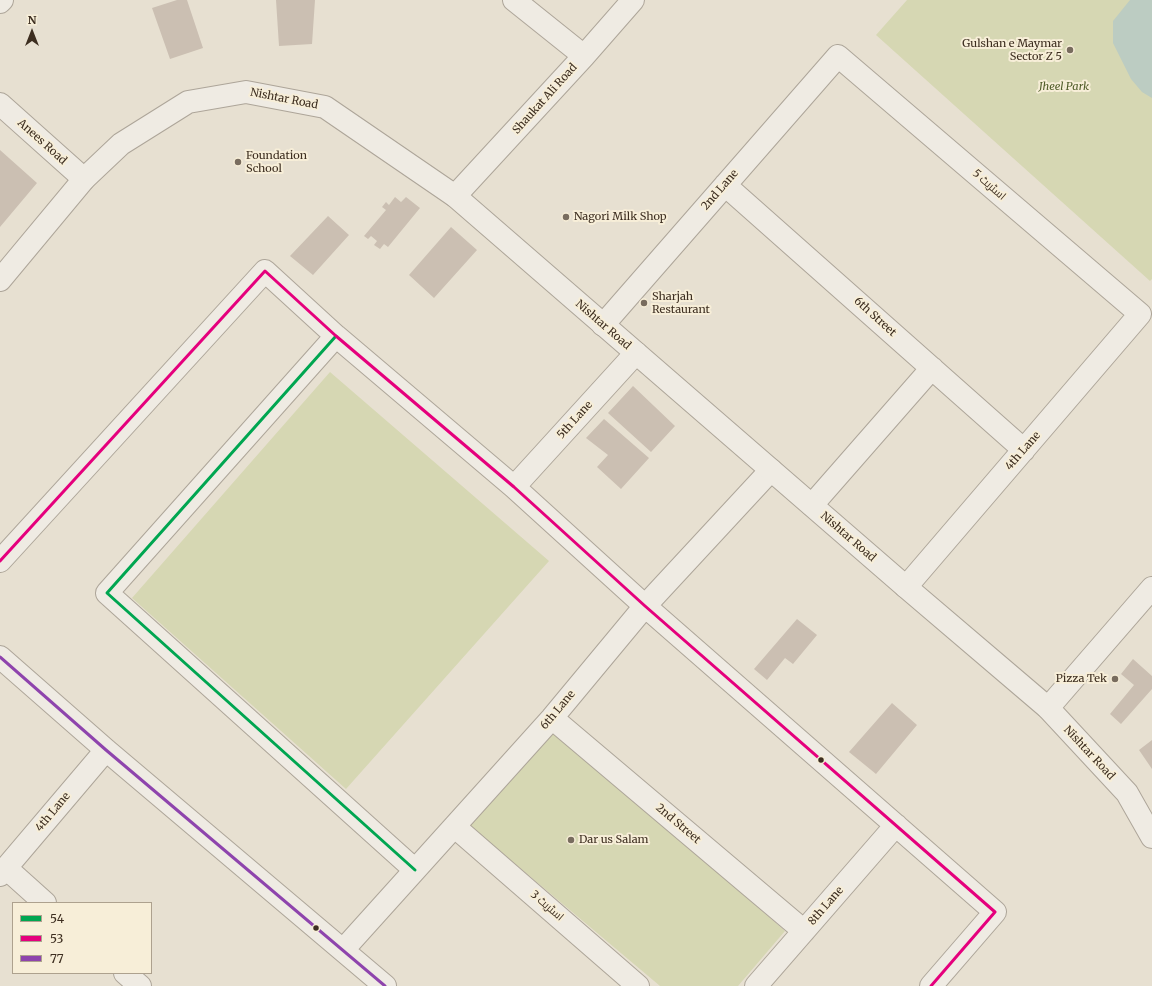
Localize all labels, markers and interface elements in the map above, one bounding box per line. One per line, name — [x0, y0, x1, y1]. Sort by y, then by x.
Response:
north arrow — [12, 12, 52, 52]
text: N — [28, 13, 36, 27]
place label: Gulshan e Maymar Sector Z 5 — [962, 37, 1062, 63]
marker: Gulshan e Maymar Sector Z 5 — [1065, 45, 1075, 55]
street label: Shaukat Ali Road — [510, 61, 580, 137]
park label: Jheel Park — [1039, 80, 1089, 94]
street label: Nishtar Road — [249, 86, 319, 112]
street label: Anees Road — [15, 117, 69, 167]
place label: Foundation School — [246, 149, 307, 175]
marker: Foundation School — [233, 157, 243, 167]
street label: 2nd Lane — [699, 167, 741, 213]
street label: اسٹریٹ 5 — [970, 167, 1008, 203]
place label: Nagori Milk Shop — [574, 210, 667, 224]
marker: Nagori Milk Shop — [561, 212, 571, 222]
place label: Sharjah Restaurant — [652, 290, 710, 316]
street label: 6th Street — [851, 295, 899, 339]
street label: Nishtar Road — [573, 297, 633, 353]
marker: Sharjah Restaurant — [639, 298, 649, 308]
street label: 5th Lane — [555, 398, 595, 442]
street label: 4th Lane — [1003, 429, 1043, 473]
street label: Nishtar Road — [818, 509, 878, 565]
place label: Pizza Tek — [1056, 672, 1107, 686]
marker: Pizza Tek — [1110, 674, 1120, 684]
street label: 6th Lane — [538, 688, 578, 732]
street label: Nishtar Road — [1061, 723, 1117, 783]
unlabelled marker — [816, 755, 826, 765]
street label: 4th Lane — [33, 790, 73, 834]
street label: 2nd Street — [653, 801, 703, 847]
place label: Dar us Salam — [579, 833, 649, 847]
marker: Dar us Salam — [566, 835, 576, 845]
street label: 8th Lane — [806, 884, 846, 928]
street label: اسٹریٹ 3 — [528, 888, 566, 924]
legend — [12, 902, 152, 974]
text: 54 — [50, 911, 64, 926]
unlabelled marker — [311, 923, 321, 933]
text: 53 — [50, 931, 63, 946]
text: 77 — [50, 951, 64, 966]

